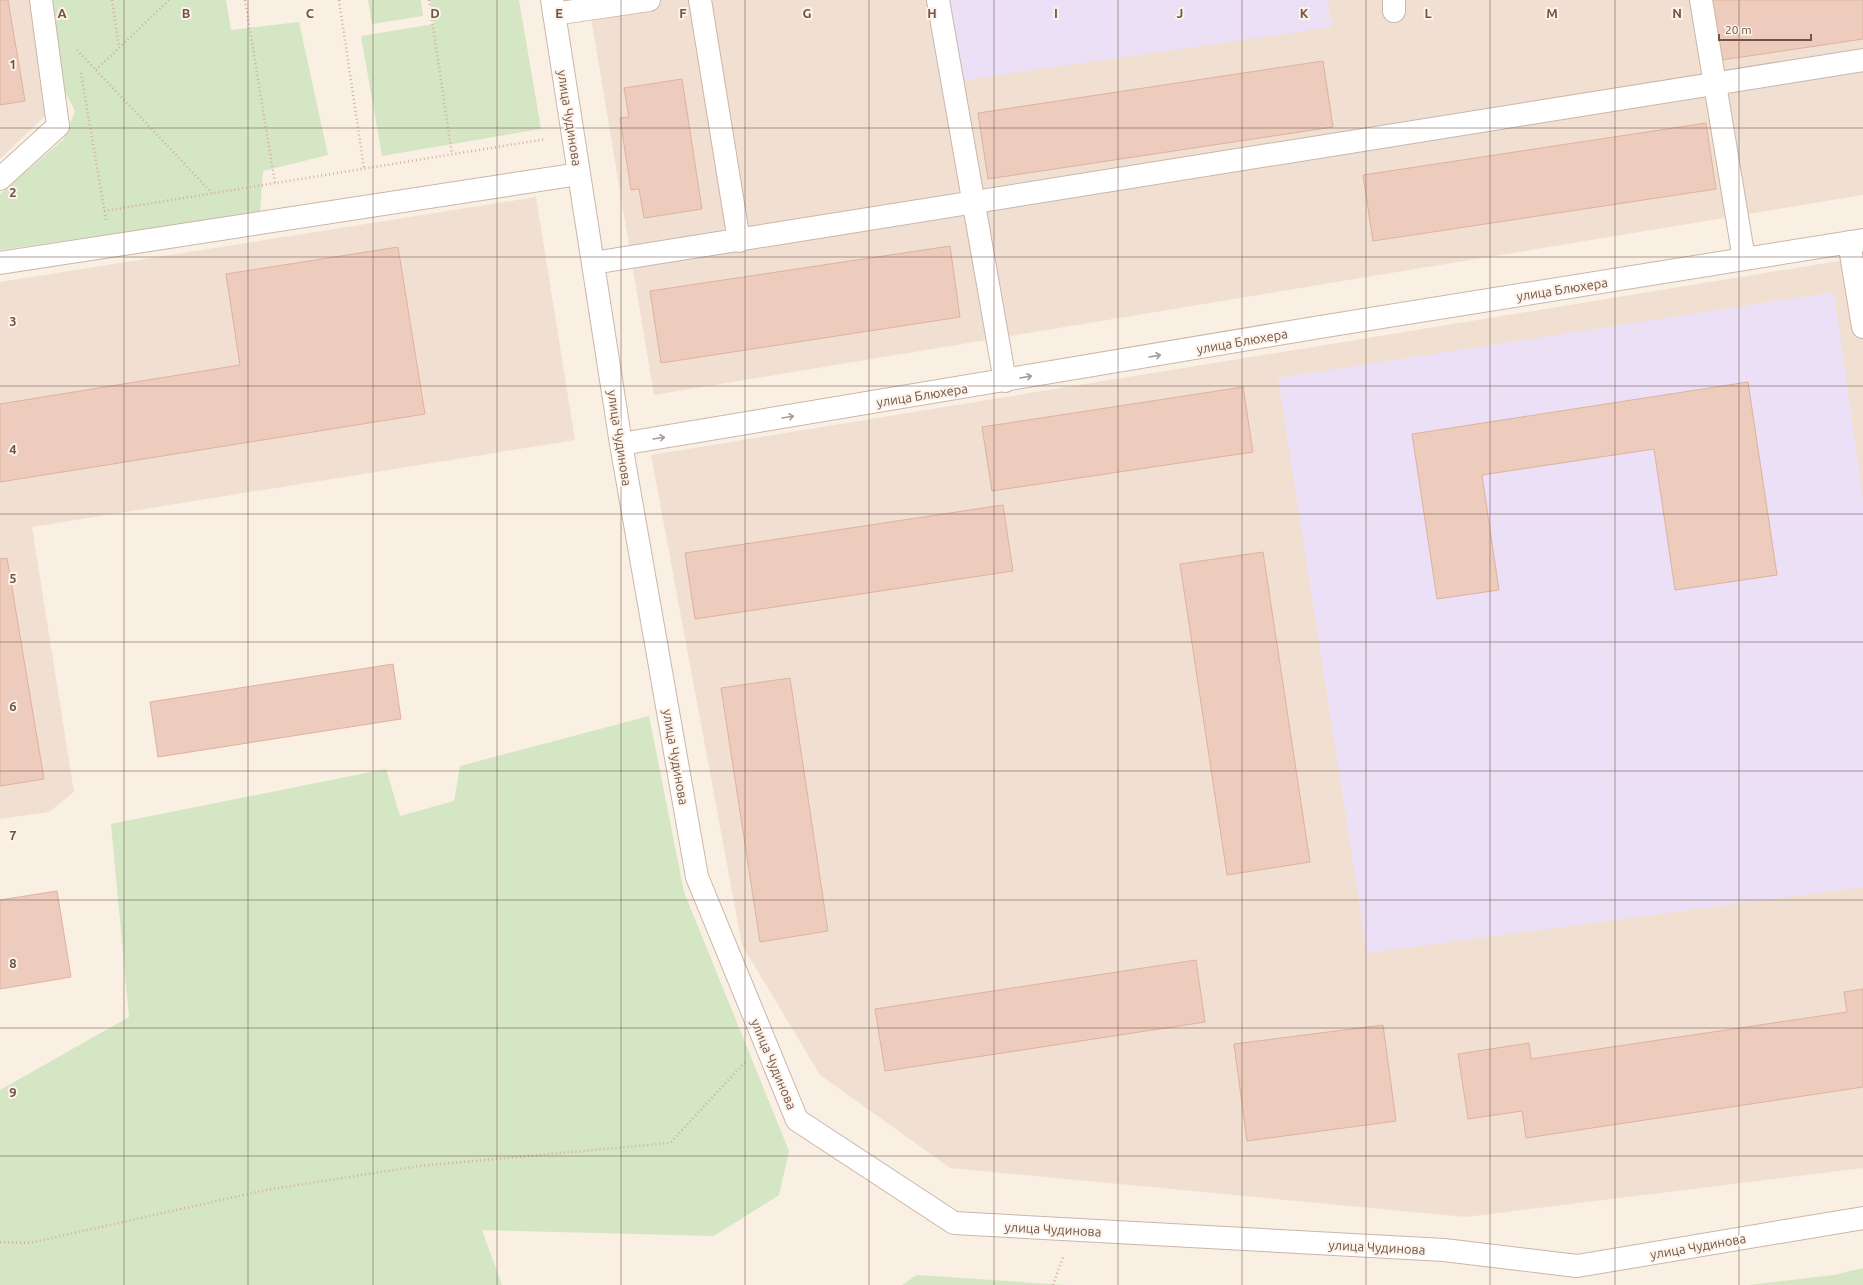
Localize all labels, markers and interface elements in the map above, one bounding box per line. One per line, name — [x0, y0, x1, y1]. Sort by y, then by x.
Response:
text: A — [57, 6, 67, 20]
text: B — [182, 6, 191, 20]
text: C — [306, 6, 315, 20]
text: D — [430, 6, 440, 20]
text: E — [555, 6, 563, 20]
text: F — [679, 6, 687, 20]
text: G — [803, 6, 812, 20]
text: H — [927, 6, 937, 20]
text: I — [1054, 6, 1058, 20]
text: J — [1177, 6, 1183, 20]
text: K — [1300, 6, 1309, 20]
text: L — [1424, 6, 1432, 20]
text: M — [1546, 6, 1558, 20]
text: N — [1672, 6, 1682, 20]
scale bar — [1719, 16, 1811, 42]
text: 20 m — [1725, 23, 1752, 36]
text: 1 — [9, 57, 17, 71]
street label: улица Чудинова — [555, 69, 585, 167]
text: 2 — [9, 185, 17, 199]
street label: улица Блюхера — [1515, 275, 1609, 303]
text: 3 — [9, 314, 17, 328]
street label: улица Блюхера — [1195, 326, 1289, 356]
one-way arrow — [1148, 351, 1161, 359]
one-way arrow — [1020, 373, 1033, 381]
street label: улица Блюхера — [875, 381, 969, 409]
street label: улица Чудинова — [605, 389, 635, 487]
one-way arrow — [781, 413, 794, 421]
one-way arrow — [653, 434, 666, 442]
text: 4 — [9, 442, 17, 456]
text: 5 — [9, 571, 17, 585]
text: 6 — [9, 699, 17, 713]
street label: улица Чудинова — [661, 708, 691, 806]
text: 7 — [9, 828, 17, 842]
text: 8 — [9, 956, 17, 970]
street label: улица Чудинова — [749, 1017, 799, 1111]
text: 9 — [9, 1085, 17, 1099]
street label: улица Чудинова — [1004, 1219, 1102, 1239]
street label: улица Чудинова — [1649, 1231, 1747, 1261]
street label: улица Чудинова — [1328, 1237, 1426, 1257]

